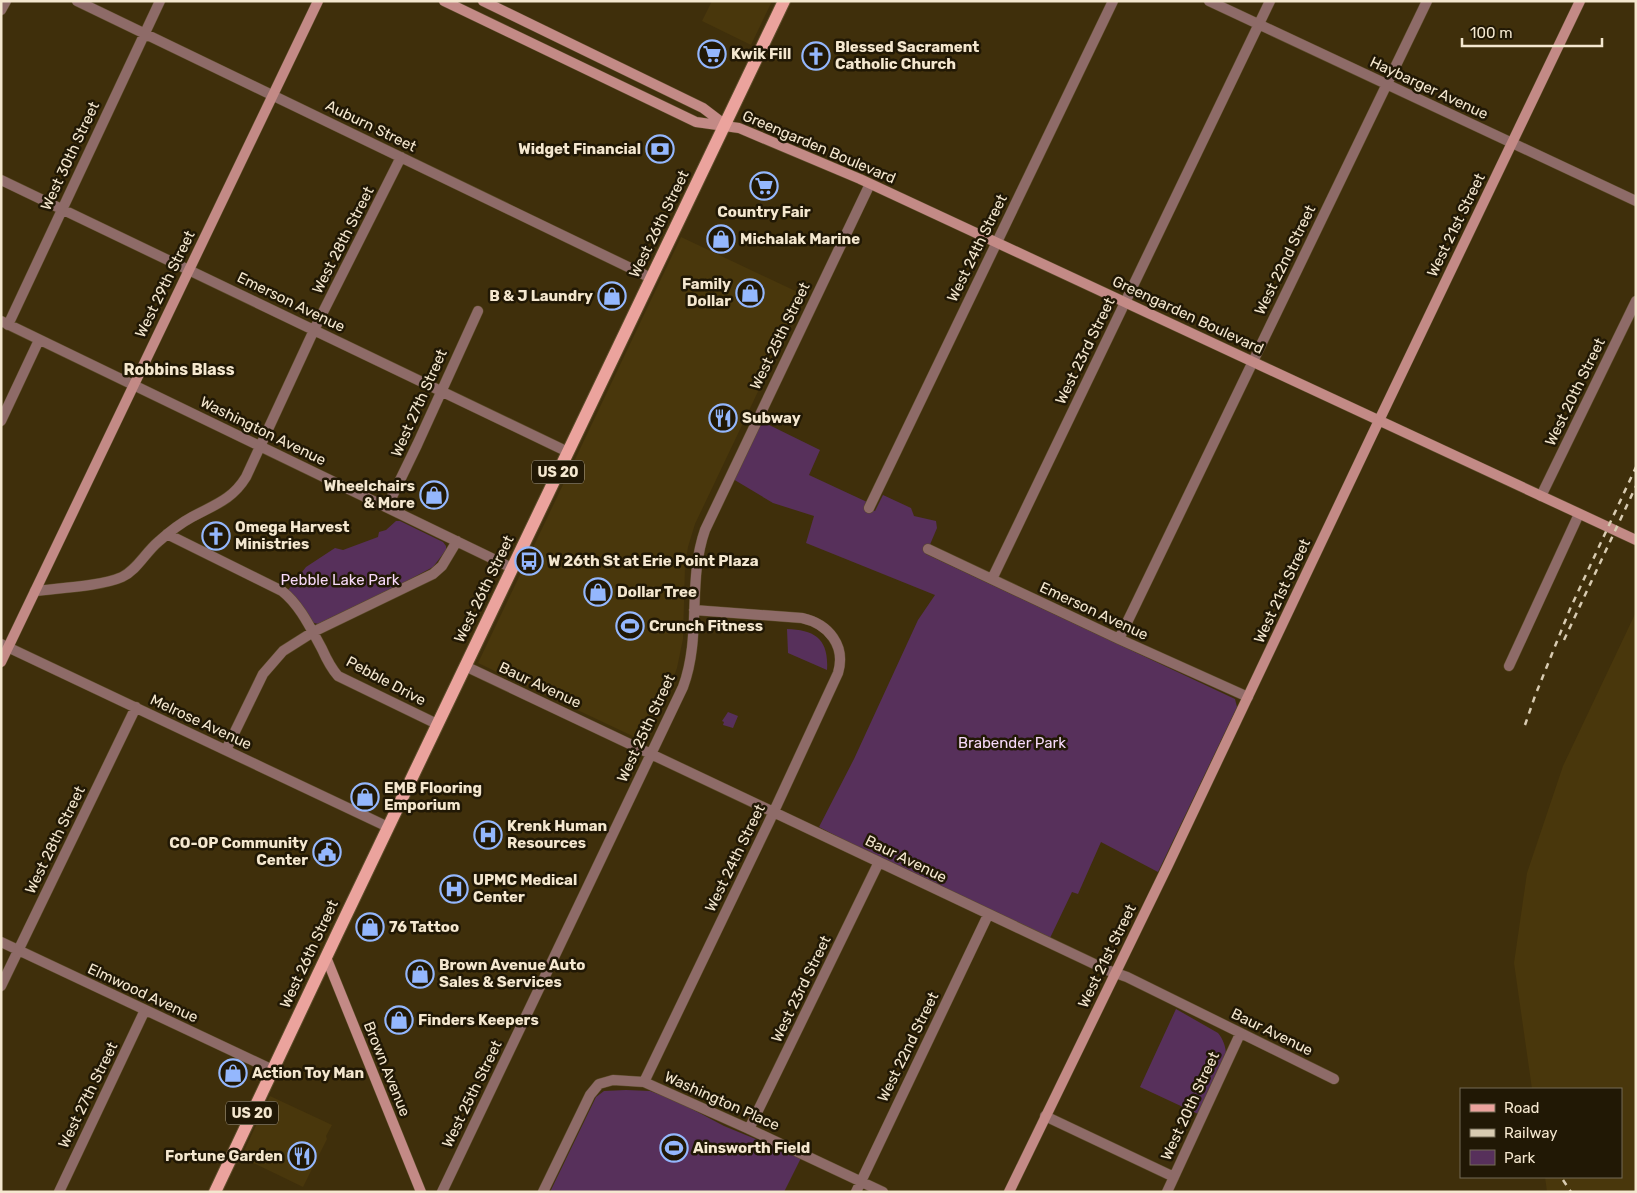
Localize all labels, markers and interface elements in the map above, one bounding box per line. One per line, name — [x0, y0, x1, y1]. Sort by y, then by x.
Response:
scale bar — [1462, 15, 1602, 47]
text: 100 m — [1470, 24, 1512, 42]
place label: Blessed Sacrament Catholic Church — [835, 38, 979, 73]
supermarket icon: Kwik Fill — [697, 39, 727, 69]
church icon: Blessed Sacrament Catholic Church — [801, 41, 831, 71]
place label: Kwik Fill — [731, 45, 791, 63]
street label: Haybarger Avenue — [1367, 53, 1491, 123]
street label: Auburn Street — [323, 96, 419, 156]
street label: West 30th Street — [37, 99, 103, 213]
street label: Greengarden Boulevard — [740, 107, 898, 187]
bank icon: Widget Financial — [645, 134, 675, 164]
place label: Widget Financial — [518, 140, 641, 158]
street label: West 26th Street — [625, 167, 693, 281]
street label: West 21st Street — [1423, 170, 1489, 280]
supermarket icon: Country Fair — [749, 171, 779, 201]
street label: West 28th Street — [308, 183, 378, 297]
street label: West 24th Street — [943, 191, 1011, 305]
street label: West 22nd Street — [1251, 202, 1319, 318]
place label: Country Fair — [717, 203, 811, 221]
shop icon: Michalak Marine — [706, 224, 736, 254]
street label: West 29th Street — [131, 227, 199, 341]
place label: Michalak Marine — [740, 230, 860, 248]
street label: Emerson Avenue — [234, 268, 348, 336]
street label: Greengarden Boulevard — [1110, 272, 1266, 358]
place label: Family Dollar — [682, 275, 731, 310]
shop icon: Family Dollar — [735, 278, 765, 308]
street label: West 25th Street — [746, 279, 814, 393]
shop icon: B & J Laundry — [597, 281, 627, 311]
place label: B & J Laundry — [489, 287, 593, 305]
street label: West 23rd Street — [1051, 295, 1119, 407]
street label: West 20th Street — [1541, 335, 1609, 449]
street label: West 27th Street — [387, 346, 451, 460]
district label: Robbins Blass — [123, 360, 235, 379]
street label: Washington Avenue — [197, 393, 329, 469]
restaurant icon: Subway — [708, 403, 738, 433]
place label: Subway — [742, 409, 801, 427]
road number: US 20 — [532, 461, 584, 484]
place label: Wheelchairs & More — [324, 477, 415, 512]
shop icon: Wheelchairs & More — [419, 480, 449, 510]
place label: Omega Harvest Ministries — [235, 518, 350, 553]
church icon: Omega Harvest Ministries — [201, 521, 231, 551]
street label: West 26th Street — [450, 532, 518, 646]
street label: West 21st Street — [1250, 536, 1314, 646]
bus stop icon: W 26th St at Erie Point Plaza — [514, 546, 544, 576]
place label: W 26th St at Erie Point Plaza — [548, 552, 759, 570]
park label: Pebble Lake Park — [281, 571, 400, 589]
shop icon: Dollar Tree — [583, 577, 613, 607]
street label: Emerson Avenue — [1037, 578, 1151, 644]
place label: Dollar Tree — [617, 583, 697, 601]
sports icon: Crunch Fitness — [615, 611, 645, 641]
place label: Crunch Fitness — [649, 617, 763, 635]
street label: Pebble Drive — [343, 652, 429, 710]
street label: Baur Avenue — [496, 658, 584, 712]
street label: West 25th Street — [613, 671, 679, 785]
street label: Melrose Avenue — [147, 691, 255, 753]
park label: Brabender Park — [958, 734, 1066, 752]
place label: EMB Flooring Emporium — [384, 779, 482, 814]
shop icon: EMB Flooring Emporium — [350, 782, 380, 812]
street label: West 28th Street — [21, 783, 89, 897]
street label: West 24th Street — [701, 801, 769, 915]
place label: Krenk Human Resources — [507, 817, 607, 852]
hospital icon: Krenk Human Resources — [473, 820, 503, 850]
street label: Baur Avenue — [862, 832, 950, 886]
place label: CO-OP Community Center — [169, 834, 308, 869]
public building icon: CO-OP Community Center — [312, 837, 342, 867]
place label: UPMC Medical Center — [473, 871, 577, 906]
hospital icon: UPMC Medical Center — [439, 874, 469, 904]
street label: West 26th Street — [276, 897, 342, 1011]
street label: West 21st Street — [1074, 901, 1140, 1011]
shop icon: 76 Tattoo — [355, 912, 385, 942]
place label: 76 Tattoo — [389, 918, 459, 936]
street label: West 23rd Street — [767, 933, 835, 1045]
place label: Brown Avenue Auto Sales & Services — [439, 956, 585, 991]
shop icon: Brown Avenue Auto Sales & Services — [405, 959, 435, 989]
street label: Elmwood Avenue — [85, 960, 201, 1026]
street label: West 22nd Street — [874, 989, 942, 1105]
shop icon: Finders Keepers — [384, 1005, 414, 1035]
street label: Baur Avenue — [1228, 1005, 1316, 1059]
place label: Finders Keepers — [418, 1011, 539, 1029]
street label: Brown Avenue — [360, 1019, 414, 1119]
street label: West 25th Street — [438, 1037, 506, 1151]
street label: West 27th Street — [55, 1039, 122, 1151]
street label: West 20th Street — [1157, 1049, 1223, 1163]
shop icon: Action Toy Man — [218, 1058, 248, 1088]
place label: Action Toy Man — [252, 1064, 364, 1082]
street label: Washington Place — [662, 1068, 782, 1134]
legend — [1460, 1088, 1622, 1178]
text: Road — [1504, 1099, 1540, 1117]
road number: US 20 — [226, 1102, 278, 1124]
text: Railway — [1504, 1124, 1558, 1142]
sports icon: Ainsworth Field — [659, 1133, 689, 1163]
place label: Ainsworth Field — [693, 1139, 810, 1157]
restaurant icon: Fortune Garden — [287, 1141, 317, 1171]
place label: Fortune Garden — [165, 1147, 283, 1165]
text: Park — [1504, 1149, 1535, 1167]

